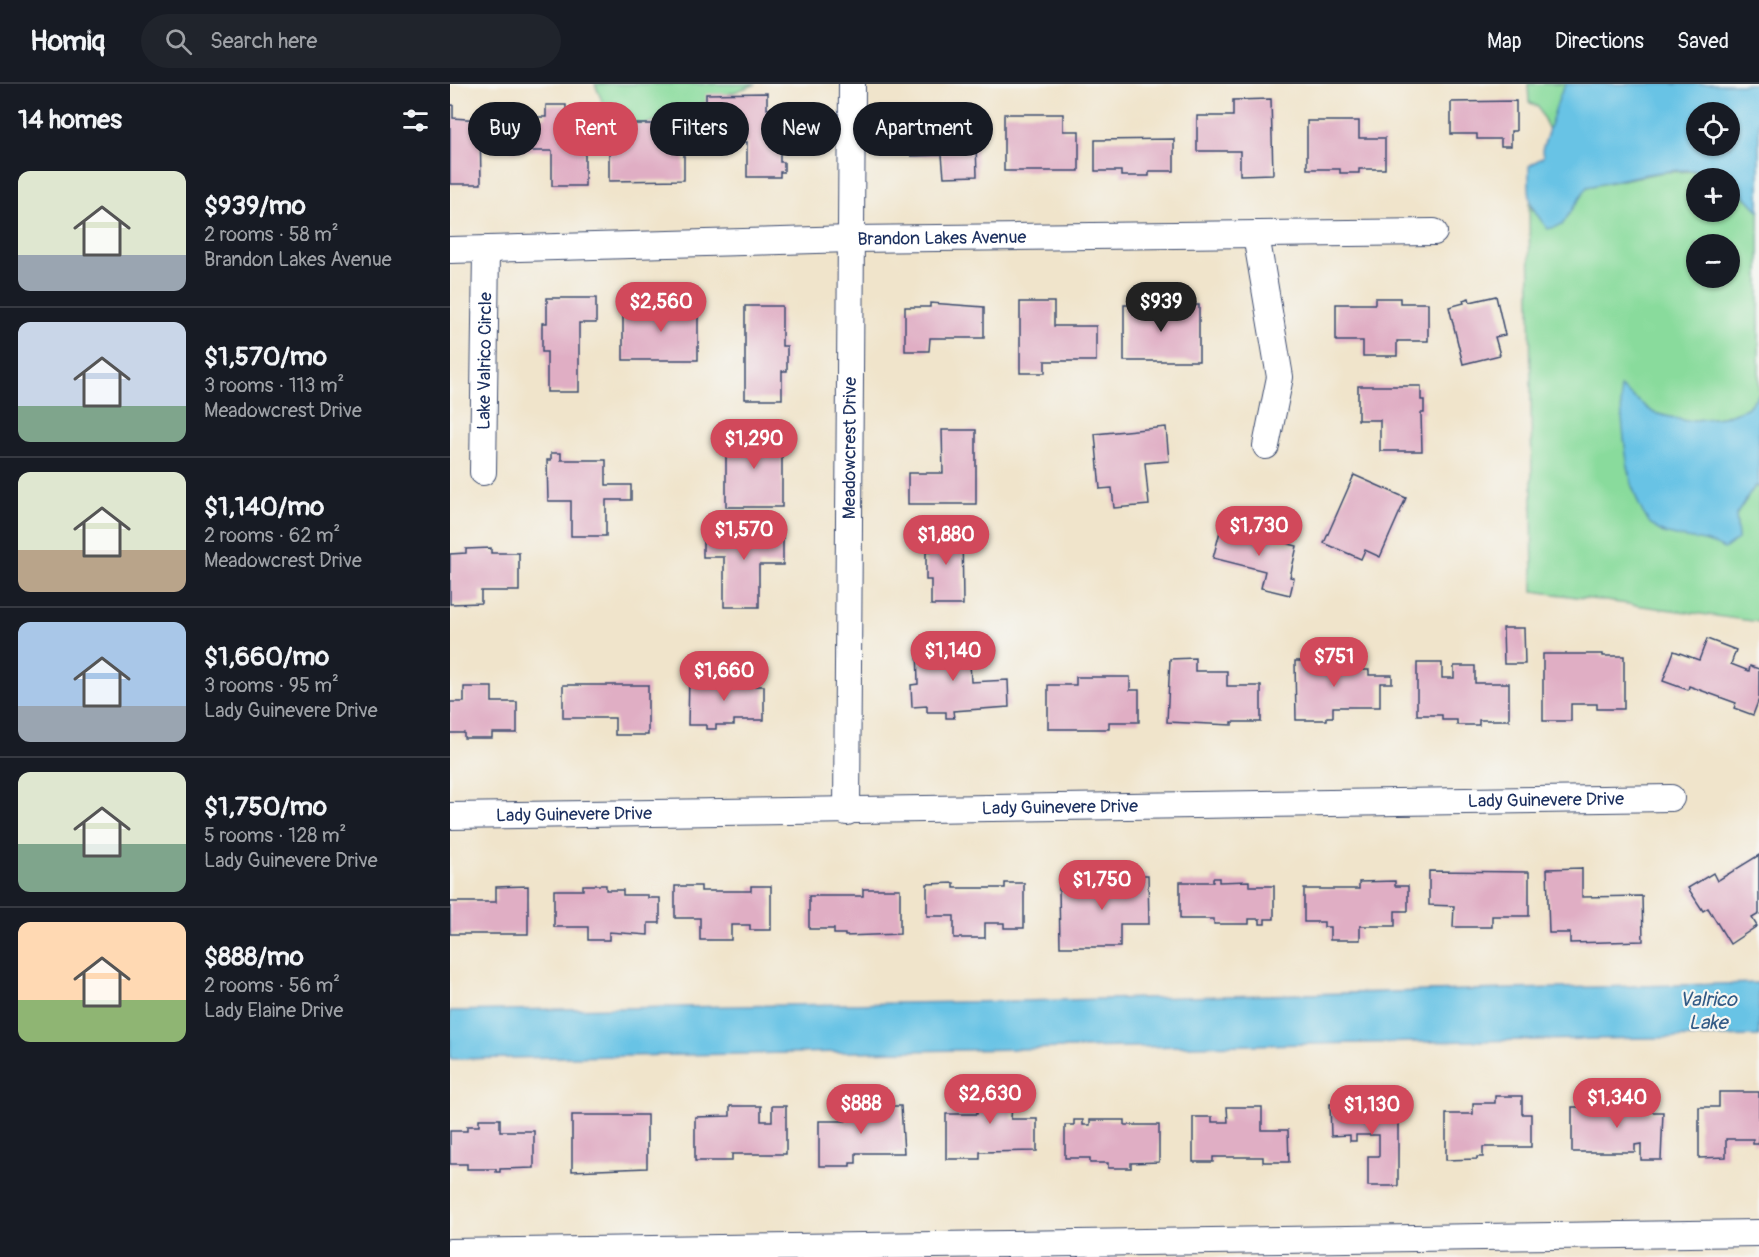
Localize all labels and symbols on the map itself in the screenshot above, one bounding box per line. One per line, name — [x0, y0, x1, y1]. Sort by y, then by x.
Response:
street label: Brandon Lakes Avenue — [857, 225, 1027, 250]
pin: $2,560 — [612, 282, 710, 333]
pin: $939 — [1125, 282, 1197, 333]
street label: Lake Valrico Circle — [472, 292, 497, 430]
street label: Meadowcrest Drive — [838, 377, 861, 519]
pin: $1,290 — [705, 419, 803, 470]
pin: $1,730 — [1210, 506, 1308, 557]
pin: $1,570 — [695, 510, 793, 561]
pin: $1,880 — [897, 515, 995, 566]
pin: $1,140 — [904, 631, 1002, 682]
pin: $751 — [1298, 637, 1370, 688]
pin: $1,660 — [675, 651, 773, 702]
street label: Lady Guinevere Drive — [1468, 787, 1624, 812]
street label: Lady Guinevere Drive — [982, 794, 1138, 820]
street label: Lady Guinevere Drive — [496, 802, 652, 827]
pin: $1,750 — [1053, 860, 1151, 911]
water label: Valrico Lake — [1679, 987, 1738, 1035]
pin: $2,630 — [941, 1074, 1039, 1125]
pin: $1,340 — [1568, 1078, 1666, 1129]
pin: $888 — [825, 1084, 897, 1135]
pin: $1,130 — [1323, 1085, 1421, 1136]

